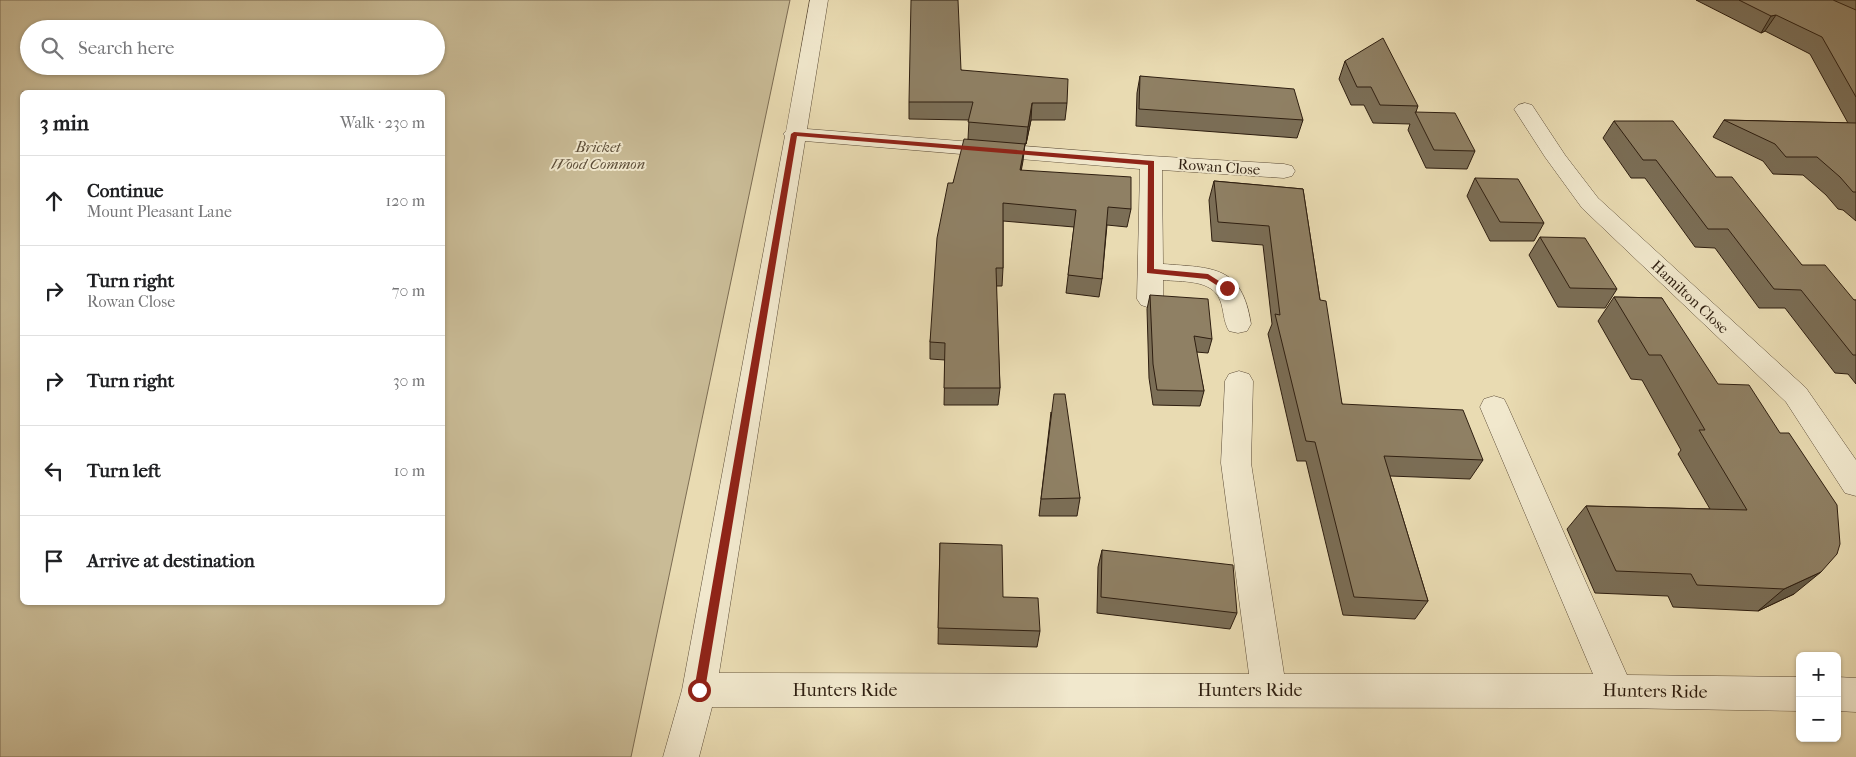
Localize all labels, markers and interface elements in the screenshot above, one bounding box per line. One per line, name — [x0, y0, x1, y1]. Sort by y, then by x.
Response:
search box — [20, 20, 445, 75]
icon: search — [38, 34, 66, 62]
text: Search here — [78, 37, 174, 59]
text: 3 min — [40, 111, 89, 135]
text: Walk · 230 m — [340, 113, 425, 132]
park label: Bricket Wood Common — [551, 138, 645, 173]
street label: Rowan Close — [1177, 155, 1261, 179]
text: Continue — [87, 180, 163, 202]
icon: ahead — [40, 187, 68, 215]
text: 120 m — [386, 191, 425, 210]
text: Mount Pleasant Lane — [87, 202, 232, 221]
street label: Hamilton Close — [1648, 257, 1733, 338]
text: Turn right — [87, 270, 174, 292]
icon: right — [40, 277, 68, 305]
route end — [1216, 277, 1239, 300]
text: 70 m — [392, 281, 425, 300]
text: Rowan Close — [87, 292, 175, 311]
icon: right — [40, 367, 68, 395]
text: Turn right — [87, 370, 174, 392]
text: 30 m — [393, 371, 425, 390]
icon: left — [40, 457, 68, 485]
text: Turn left — [87, 460, 161, 482]
text: 10 m — [394, 461, 425, 480]
icon: arrive — [40, 547, 68, 575]
text: Arrive at destination — [87, 550, 255, 572]
map controls — [1796, 652, 1841, 742]
button: + — [1796, 652, 1841, 697]
route start — [688, 679, 711, 702]
street label: Hunters Ride — [793, 680, 898, 701]
street label: Hunters Ride — [1198, 680, 1303, 701]
street label: Hunters Ride — [1602, 680, 1708, 703]
button: − — [1796, 697, 1841, 742]

